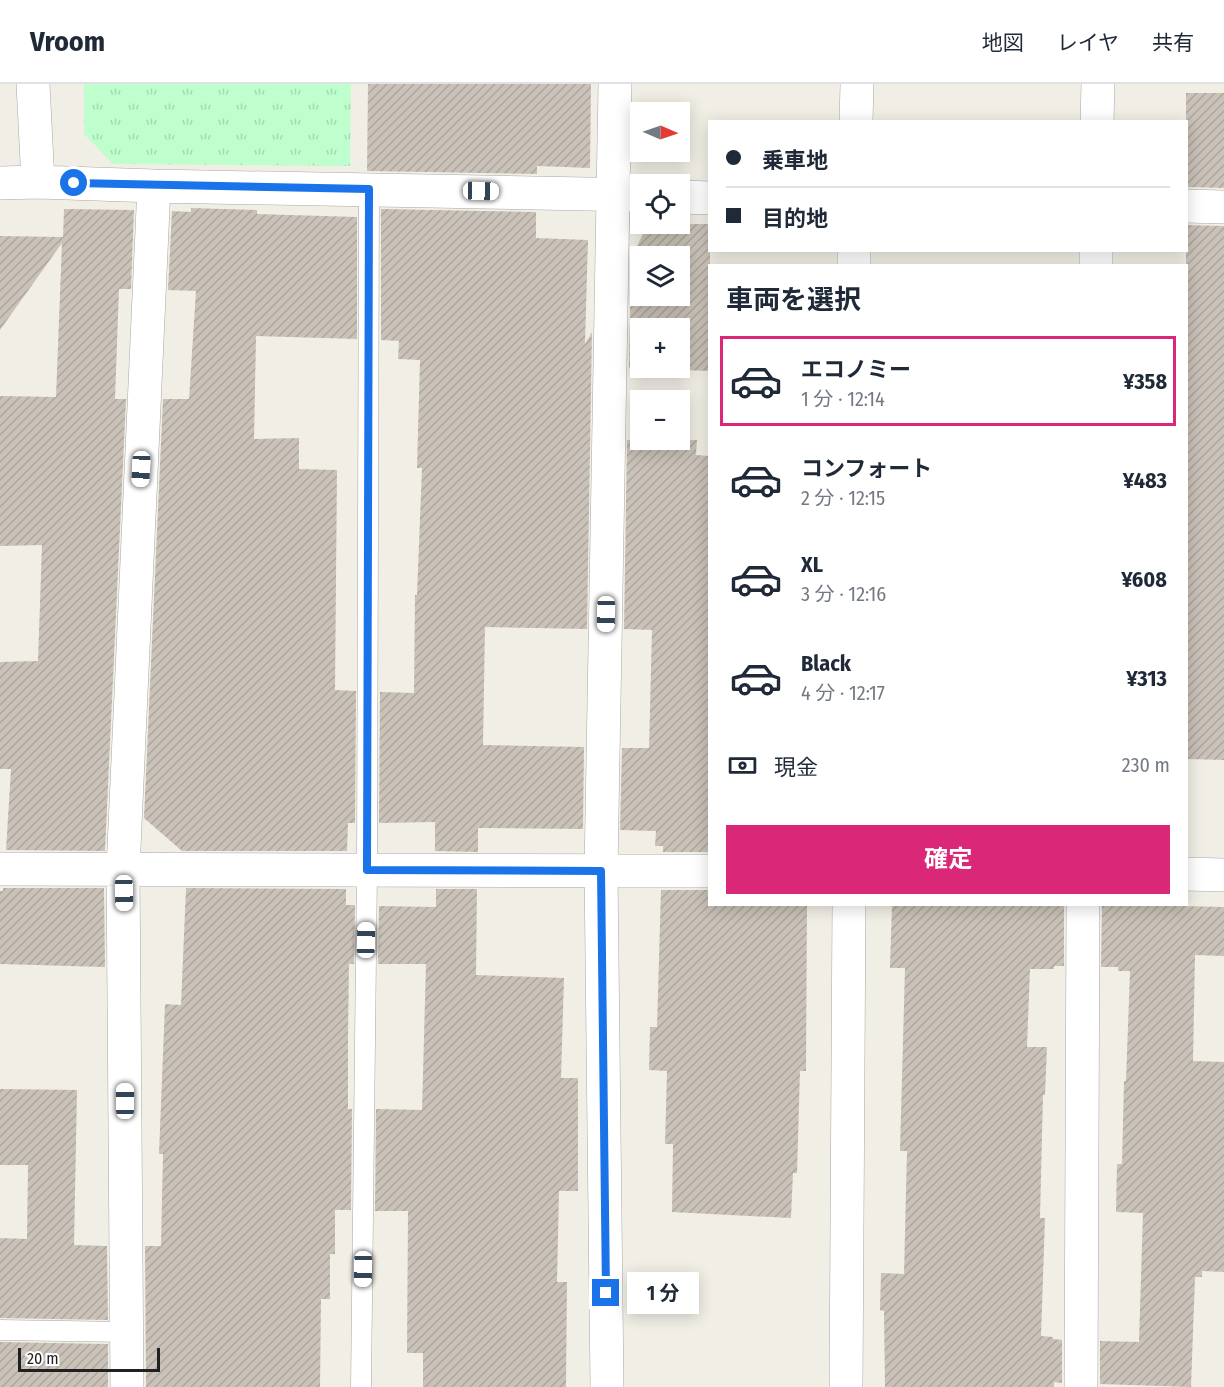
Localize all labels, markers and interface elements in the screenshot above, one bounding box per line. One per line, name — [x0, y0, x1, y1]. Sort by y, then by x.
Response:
text: Vroom — [30, 25, 105, 58]
text: 地図 — [982, 30, 1024, 56]
text: レイヤ — [1057, 30, 1119, 56]
text: 共有 — [1152, 30, 1194, 56]
north arrow — [630, 102, 690, 162]
map controls — [630, 102, 690, 450]
text: 乗車地 — [762, 147, 828, 174]
route start — [60, 169, 87, 196]
button: locate — [630, 174, 690, 234]
car — [463, 182, 499, 200]
text: 目的地 — [762, 205, 828, 232]
button: layers — [630, 246, 690, 306]
text: 車両を選択 — [726, 284, 861, 316]
button: + — [630, 318, 690, 378]
icon: car — [729, 354, 783, 408]
text: エコノミー — [801, 356, 911, 383]
text: ¥358 — [1123, 368, 1167, 395]
text: 1 分 · 12:14 — [801, 387, 885, 411]
button: − — [630, 390, 690, 450]
car — [131, 451, 151, 487]
icon: car — [729, 453, 783, 507]
text: コンフォート — [801, 455, 932, 482]
text: ¥483 — [1123, 467, 1167, 494]
text: 2 分 · 12:15 — [801, 486, 885, 510]
text: XL — [801, 551, 823, 578]
icon: car — [729, 552, 783, 606]
text: ¥608 — [1121, 566, 1167, 593]
text: 3 分 · 12:16 — [801, 582, 886, 606]
car — [597, 596, 615, 632]
text: Black — [801, 650, 851, 677]
icon: car — [729, 651, 783, 705]
text: ¥313 — [1126, 665, 1167, 692]
text: 4 分 · 12:17 — [801, 681, 885, 705]
icon: cash — [726, 749, 759, 782]
text: 230 m — [1122, 753, 1170, 777]
text: 現金 — [774, 754, 818, 781]
button: 確定 — [726, 825, 1170, 894]
car — [115, 875, 133, 911]
car — [357, 922, 375, 958]
car — [116, 1083, 134, 1119]
car — [354, 1251, 372, 1287]
callout: 1 分 — [627, 1272, 699, 1314]
route end — [592, 1279, 619, 1306]
text: 1 分 — [647, 1281, 679, 1305]
scale bar — [18, 1345, 160, 1372]
text: 20 m — [27, 1349, 58, 1368]

